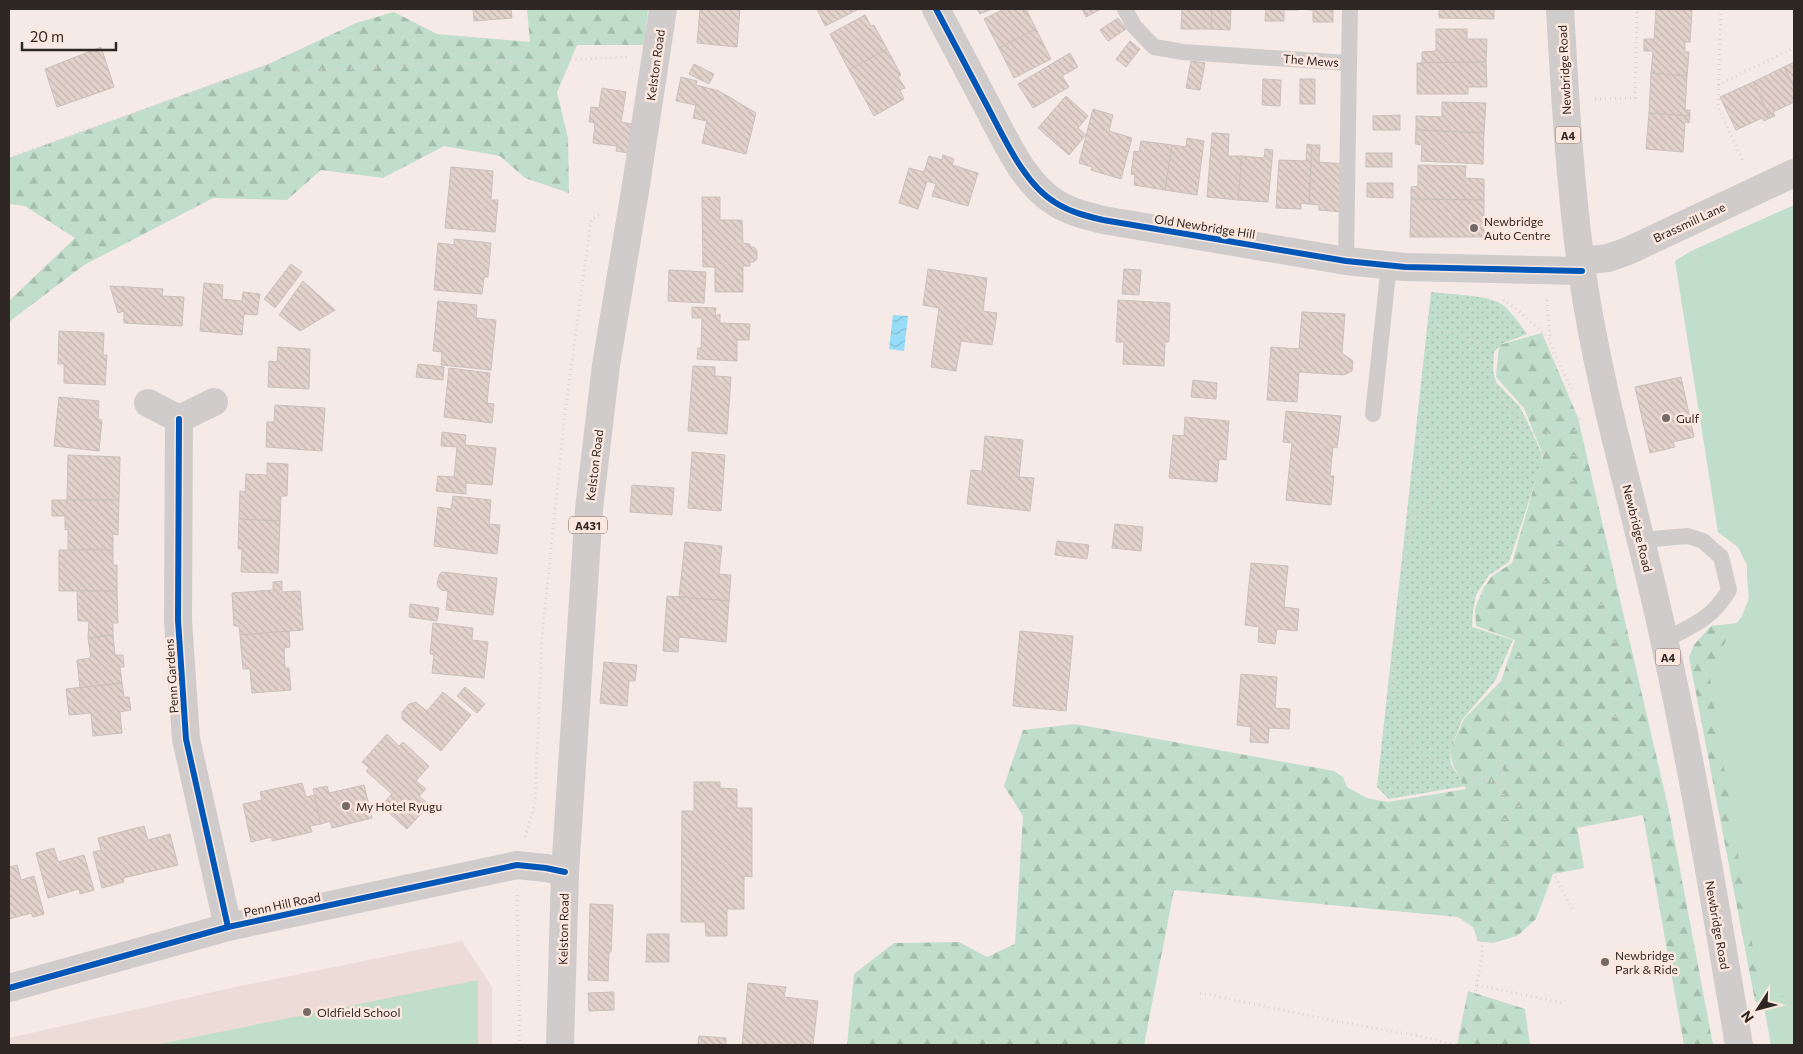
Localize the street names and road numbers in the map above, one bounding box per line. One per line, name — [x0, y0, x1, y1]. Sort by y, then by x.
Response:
street label: Newbridge Road — [1555, 25, 1573, 115]
street label: Kelston Road — [643, 28, 667, 101]
street label: The Mews — [1283, 51, 1339, 69]
road number: A4 — [1556, 126, 1580, 144]
street label: Brassmill Lane — [1651, 199, 1727, 245]
street label: Old Newbridge Hill — [1154, 211, 1256, 241]
street label: Kelston Road — [583, 429, 605, 501]
street label: Newbridge Road — [1620, 483, 1656, 573]
road number: A431 — [569, 516, 607, 534]
street label: Penn Gardens — [161, 638, 181, 714]
road number: A4 — [1656, 649, 1680, 666]
street label: Newbridge Road — [1703, 880, 1733, 970]
street label: Penn Hill Road — [242, 889, 322, 919]
street label: Kelston Road — [555, 893, 571, 965]

